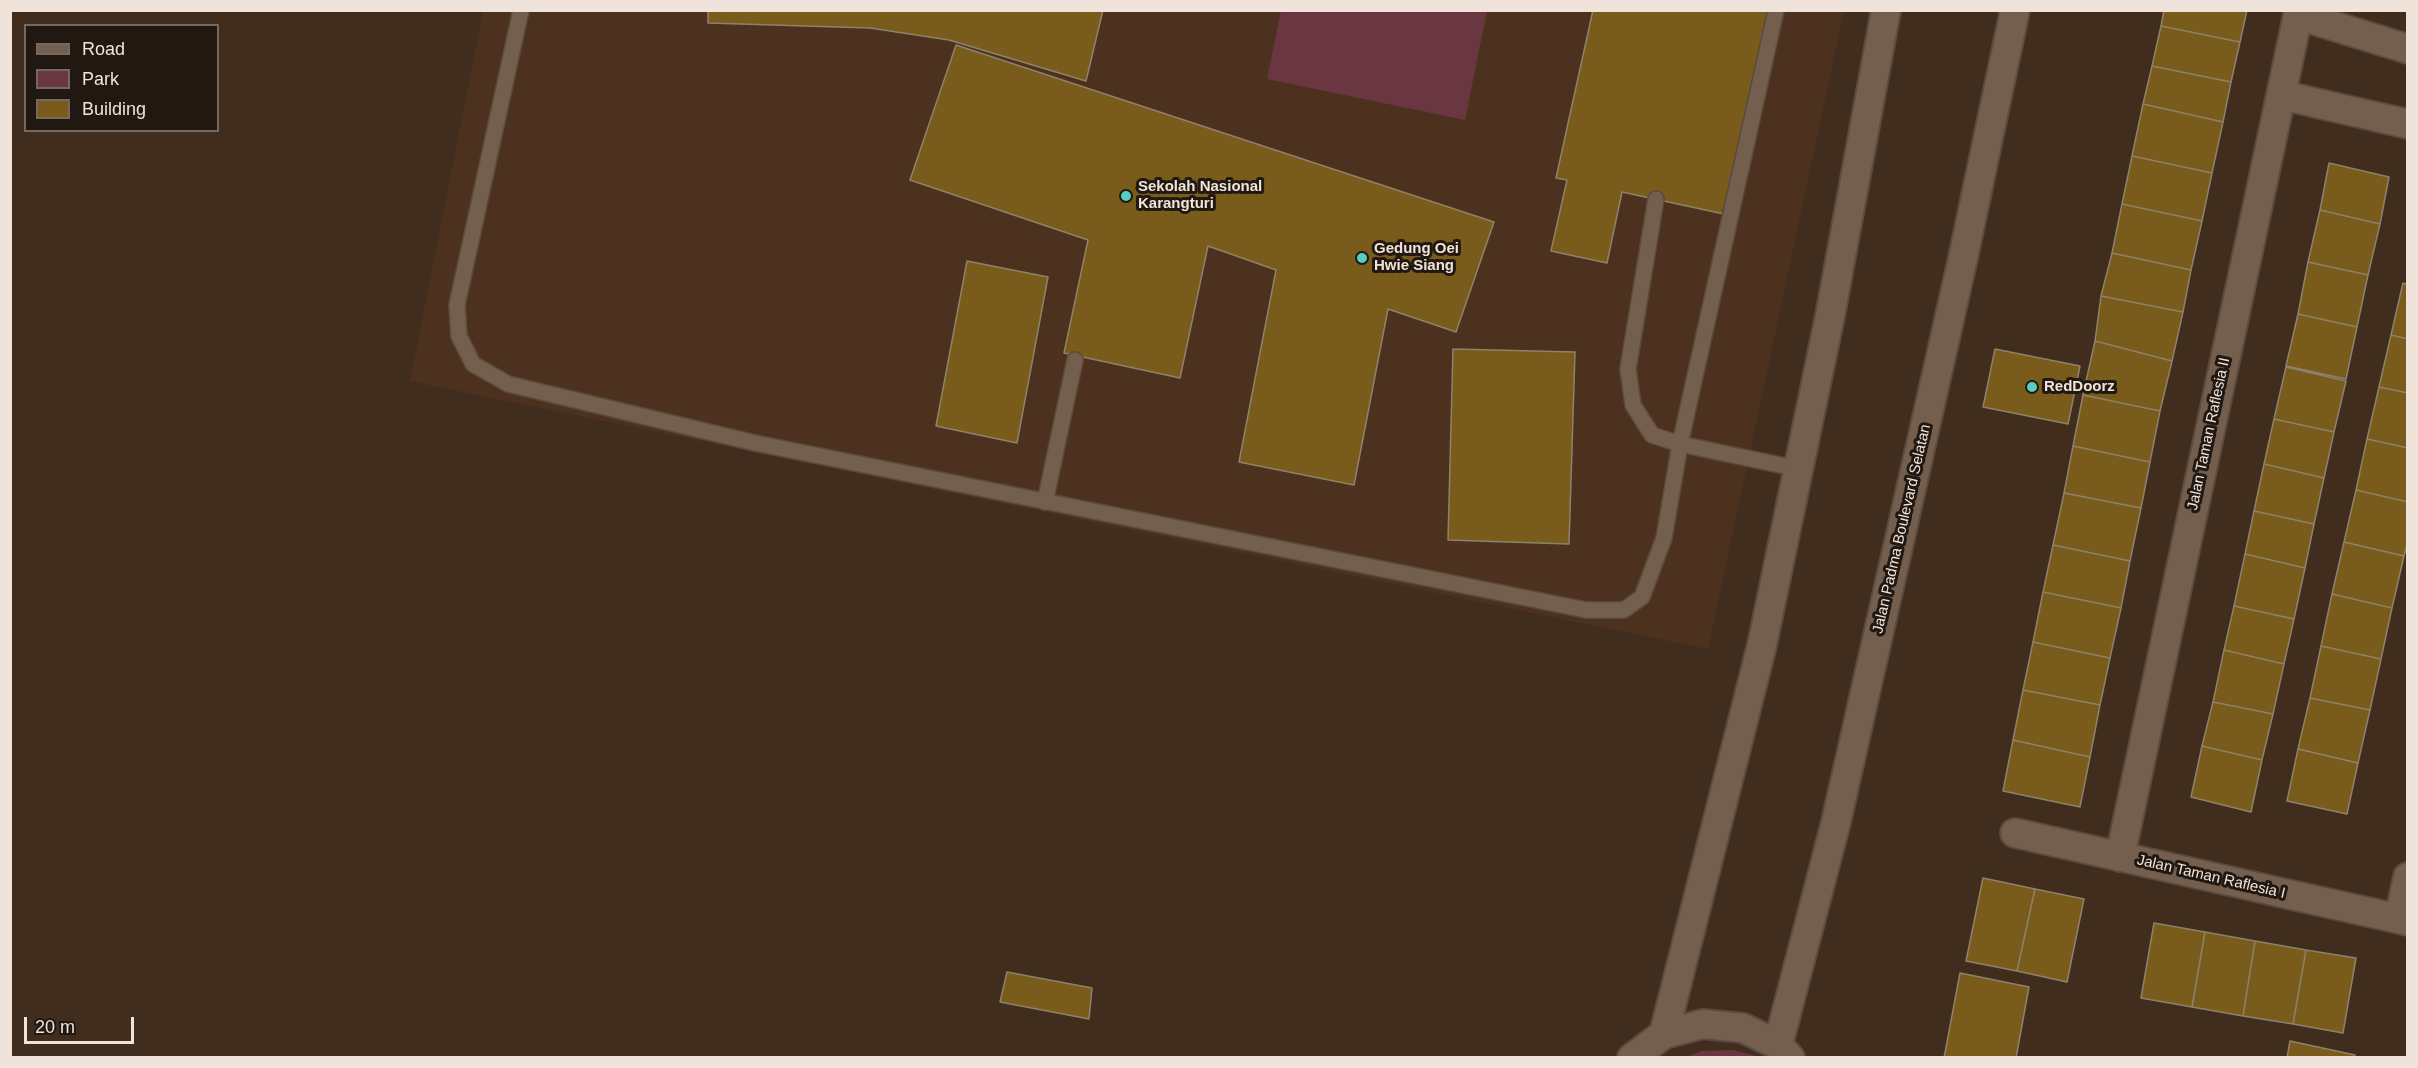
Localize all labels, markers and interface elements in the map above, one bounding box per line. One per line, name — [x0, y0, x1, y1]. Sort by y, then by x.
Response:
legend — [24, 24, 219, 132]
text: Road — [82, 39, 125, 59]
text: Park — [82, 69, 119, 89]
text: Building — [82, 99, 146, 119]
place label: Sekolah Nasional Karangturi — [1138, 178, 1262, 213]
marker: Sekolah Nasional Karangturi — [1119, 189, 1133, 203]
place label: Gedung Oei Hwie Siang — [1374, 240, 1459, 275]
marker: Gedung Oei Hwie Siang — [1355, 251, 1369, 265]
street label: Jalan Taman Raflesia II — [2184, 356, 2234, 512]
place label: RedDoorz — [2044, 378, 2115, 396]
marker: RedDoorz — [2025, 380, 2039, 394]
street label: Jalan Padma Boulevard Selatan — [1869, 423, 1935, 635]
street label: Jalan Taman Raflesia I — [2135, 851, 2287, 903]
scale bar — [27, 1005, 136, 1043]
text: 20 m — [35, 1017, 75, 1037]

